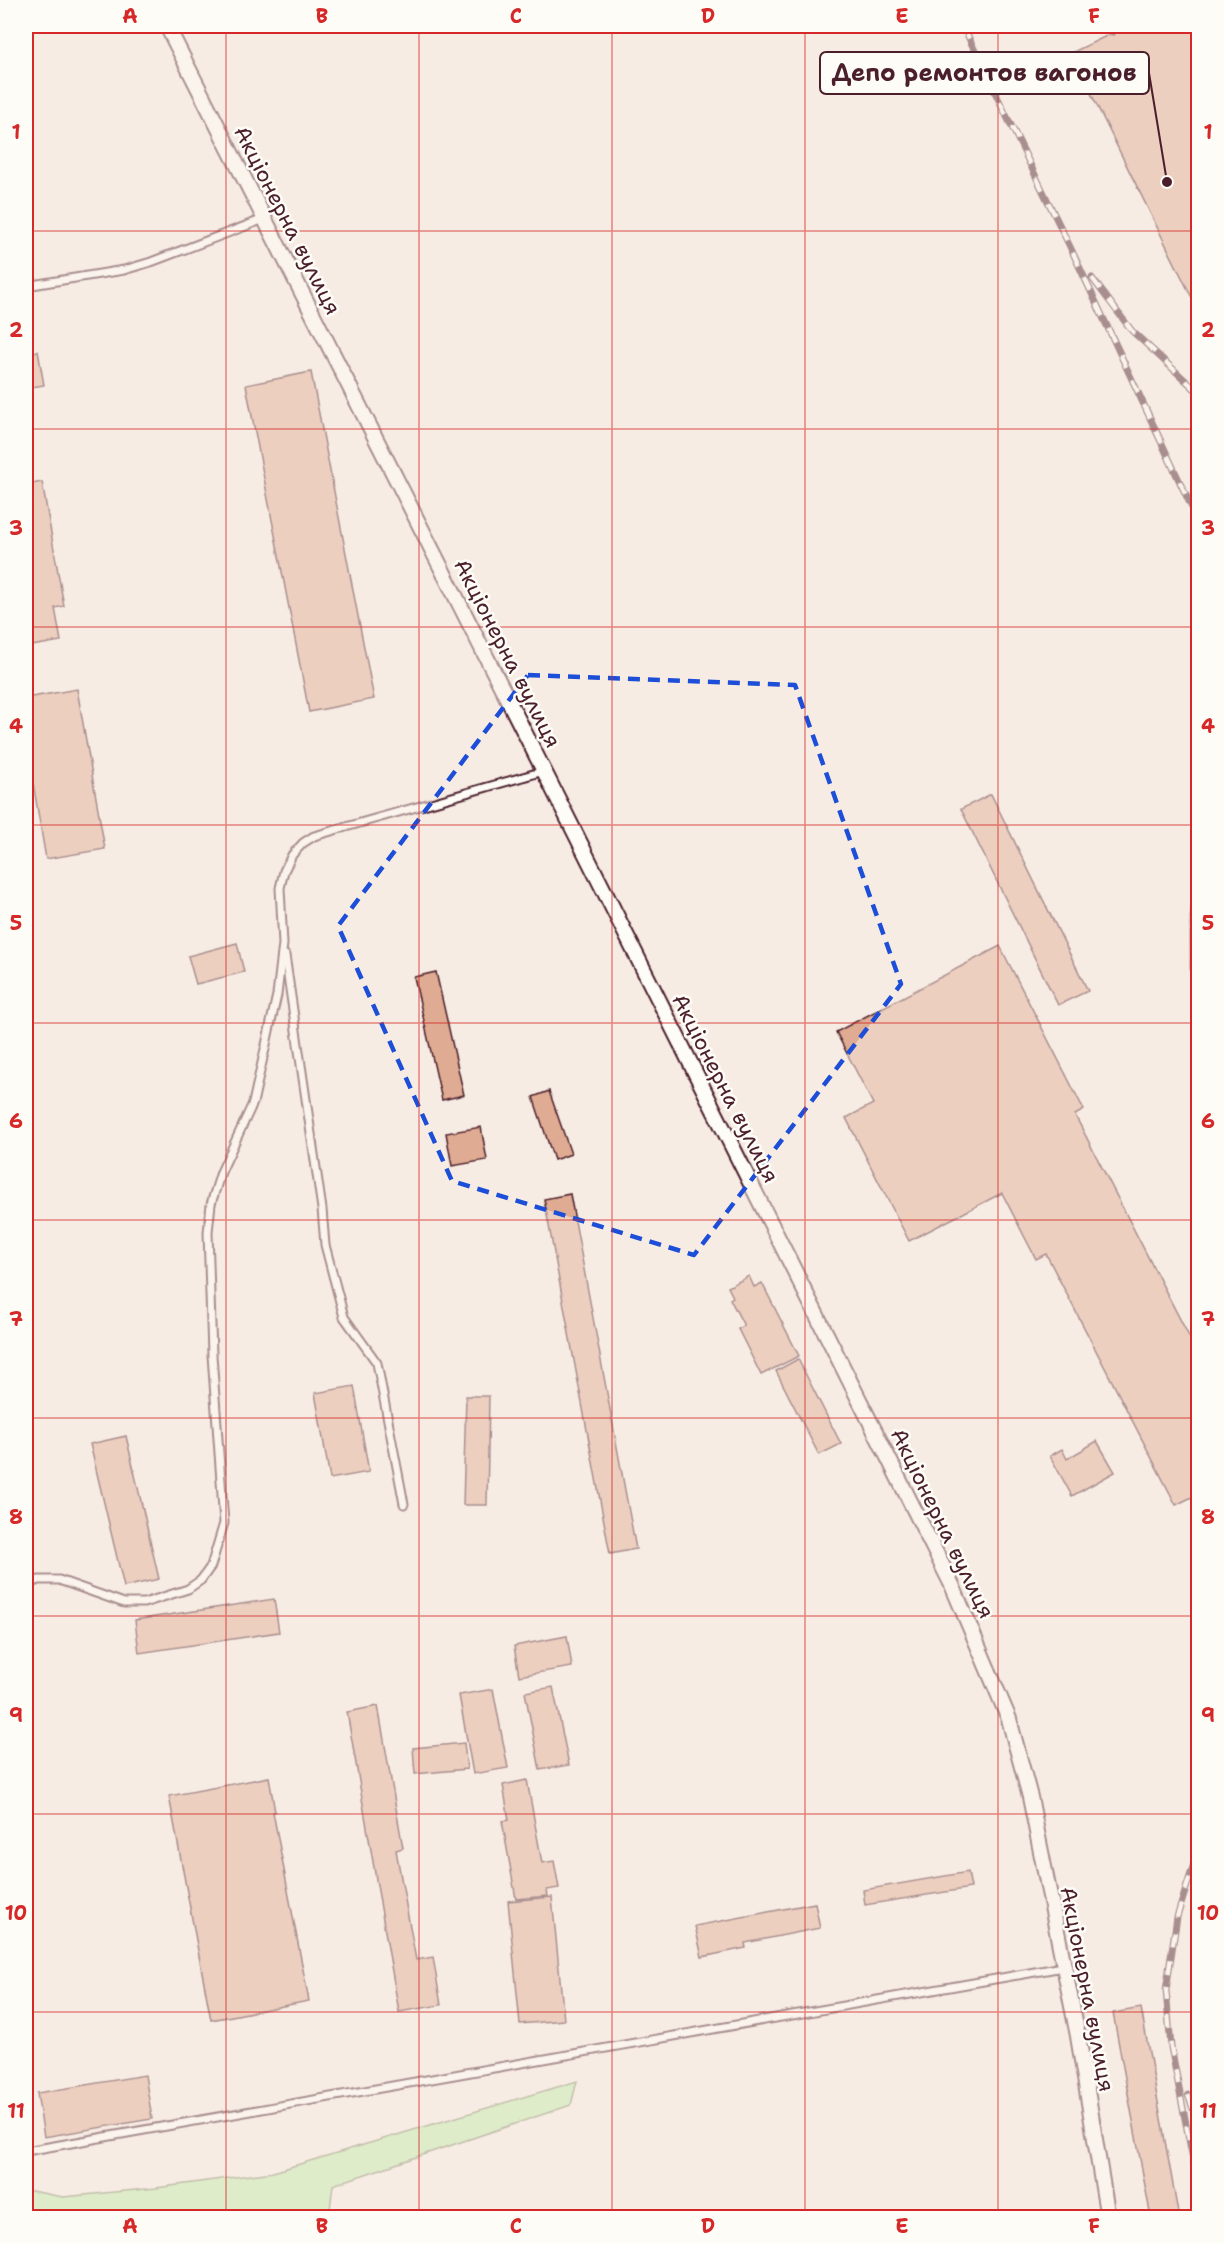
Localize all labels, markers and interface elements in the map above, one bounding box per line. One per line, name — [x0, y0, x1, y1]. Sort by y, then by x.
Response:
text: A — [122, 3, 138, 29]
text: B — [316, 3, 328, 29]
text: C — [510, 3, 522, 29]
text: D — [701, 3, 715, 29]
text: E — [895, 3, 909, 29]
text: F — [1088, 3, 1100, 29]
callout: Депо ремонтов вагонов — [820, 52, 1149, 94]
text: Депо ремонтов вагонов — [832, 57, 1136, 89]
text: 1 — [11, 119, 21, 145]
text: 1 — [1203, 119, 1213, 145]
street label: Акціонерна вулиця — [227, 121, 348, 320]
text: 2 — [9, 317, 23, 343]
text: 2 — [1201, 317, 1215, 343]
text: 3 — [9, 515, 23, 541]
text: 3 — [1201, 515, 1215, 541]
street label: Акціонерна вулиця — [447, 554, 568, 753]
text: 4 — [9, 713, 23, 739]
text: 4 — [1201, 713, 1215, 739]
text: 5 — [10, 910, 22, 936]
text: 5 — [1202, 910, 1214, 936]
street label: Акціонерна вулиця — [665, 989, 786, 1188]
text: 6 — [9, 1108, 23, 1134]
text: 6 — [1201, 1108, 1215, 1134]
text: 7 — [9, 1306, 23, 1332]
text: 7 — [1201, 1306, 1215, 1332]
street label: Акціонерна вулиця — [884, 1423, 1001, 1623]
text: 8 — [9, 1504, 23, 1530]
text: 8 — [1201, 1504, 1215, 1530]
text: 9 — [9, 1702, 23, 1728]
text: 9 — [1201, 1702, 1215, 1728]
street label: Акціонерна вулиця — [1053, 1884, 1122, 2094]
text: 10 — [5, 1900, 27, 1926]
text: 10 — [1197, 1900, 1219, 1926]
text: 11 — [7, 2098, 25, 2124]
text: 11 — [1199, 2098, 1217, 2124]
text: A — [122, 2213, 138, 2239]
text: B — [316, 2213, 328, 2239]
text: C — [510, 2213, 522, 2239]
text: D — [701, 2213, 715, 2239]
text: E — [895, 2213, 909, 2239]
text: F — [1088, 2213, 1100, 2239]

